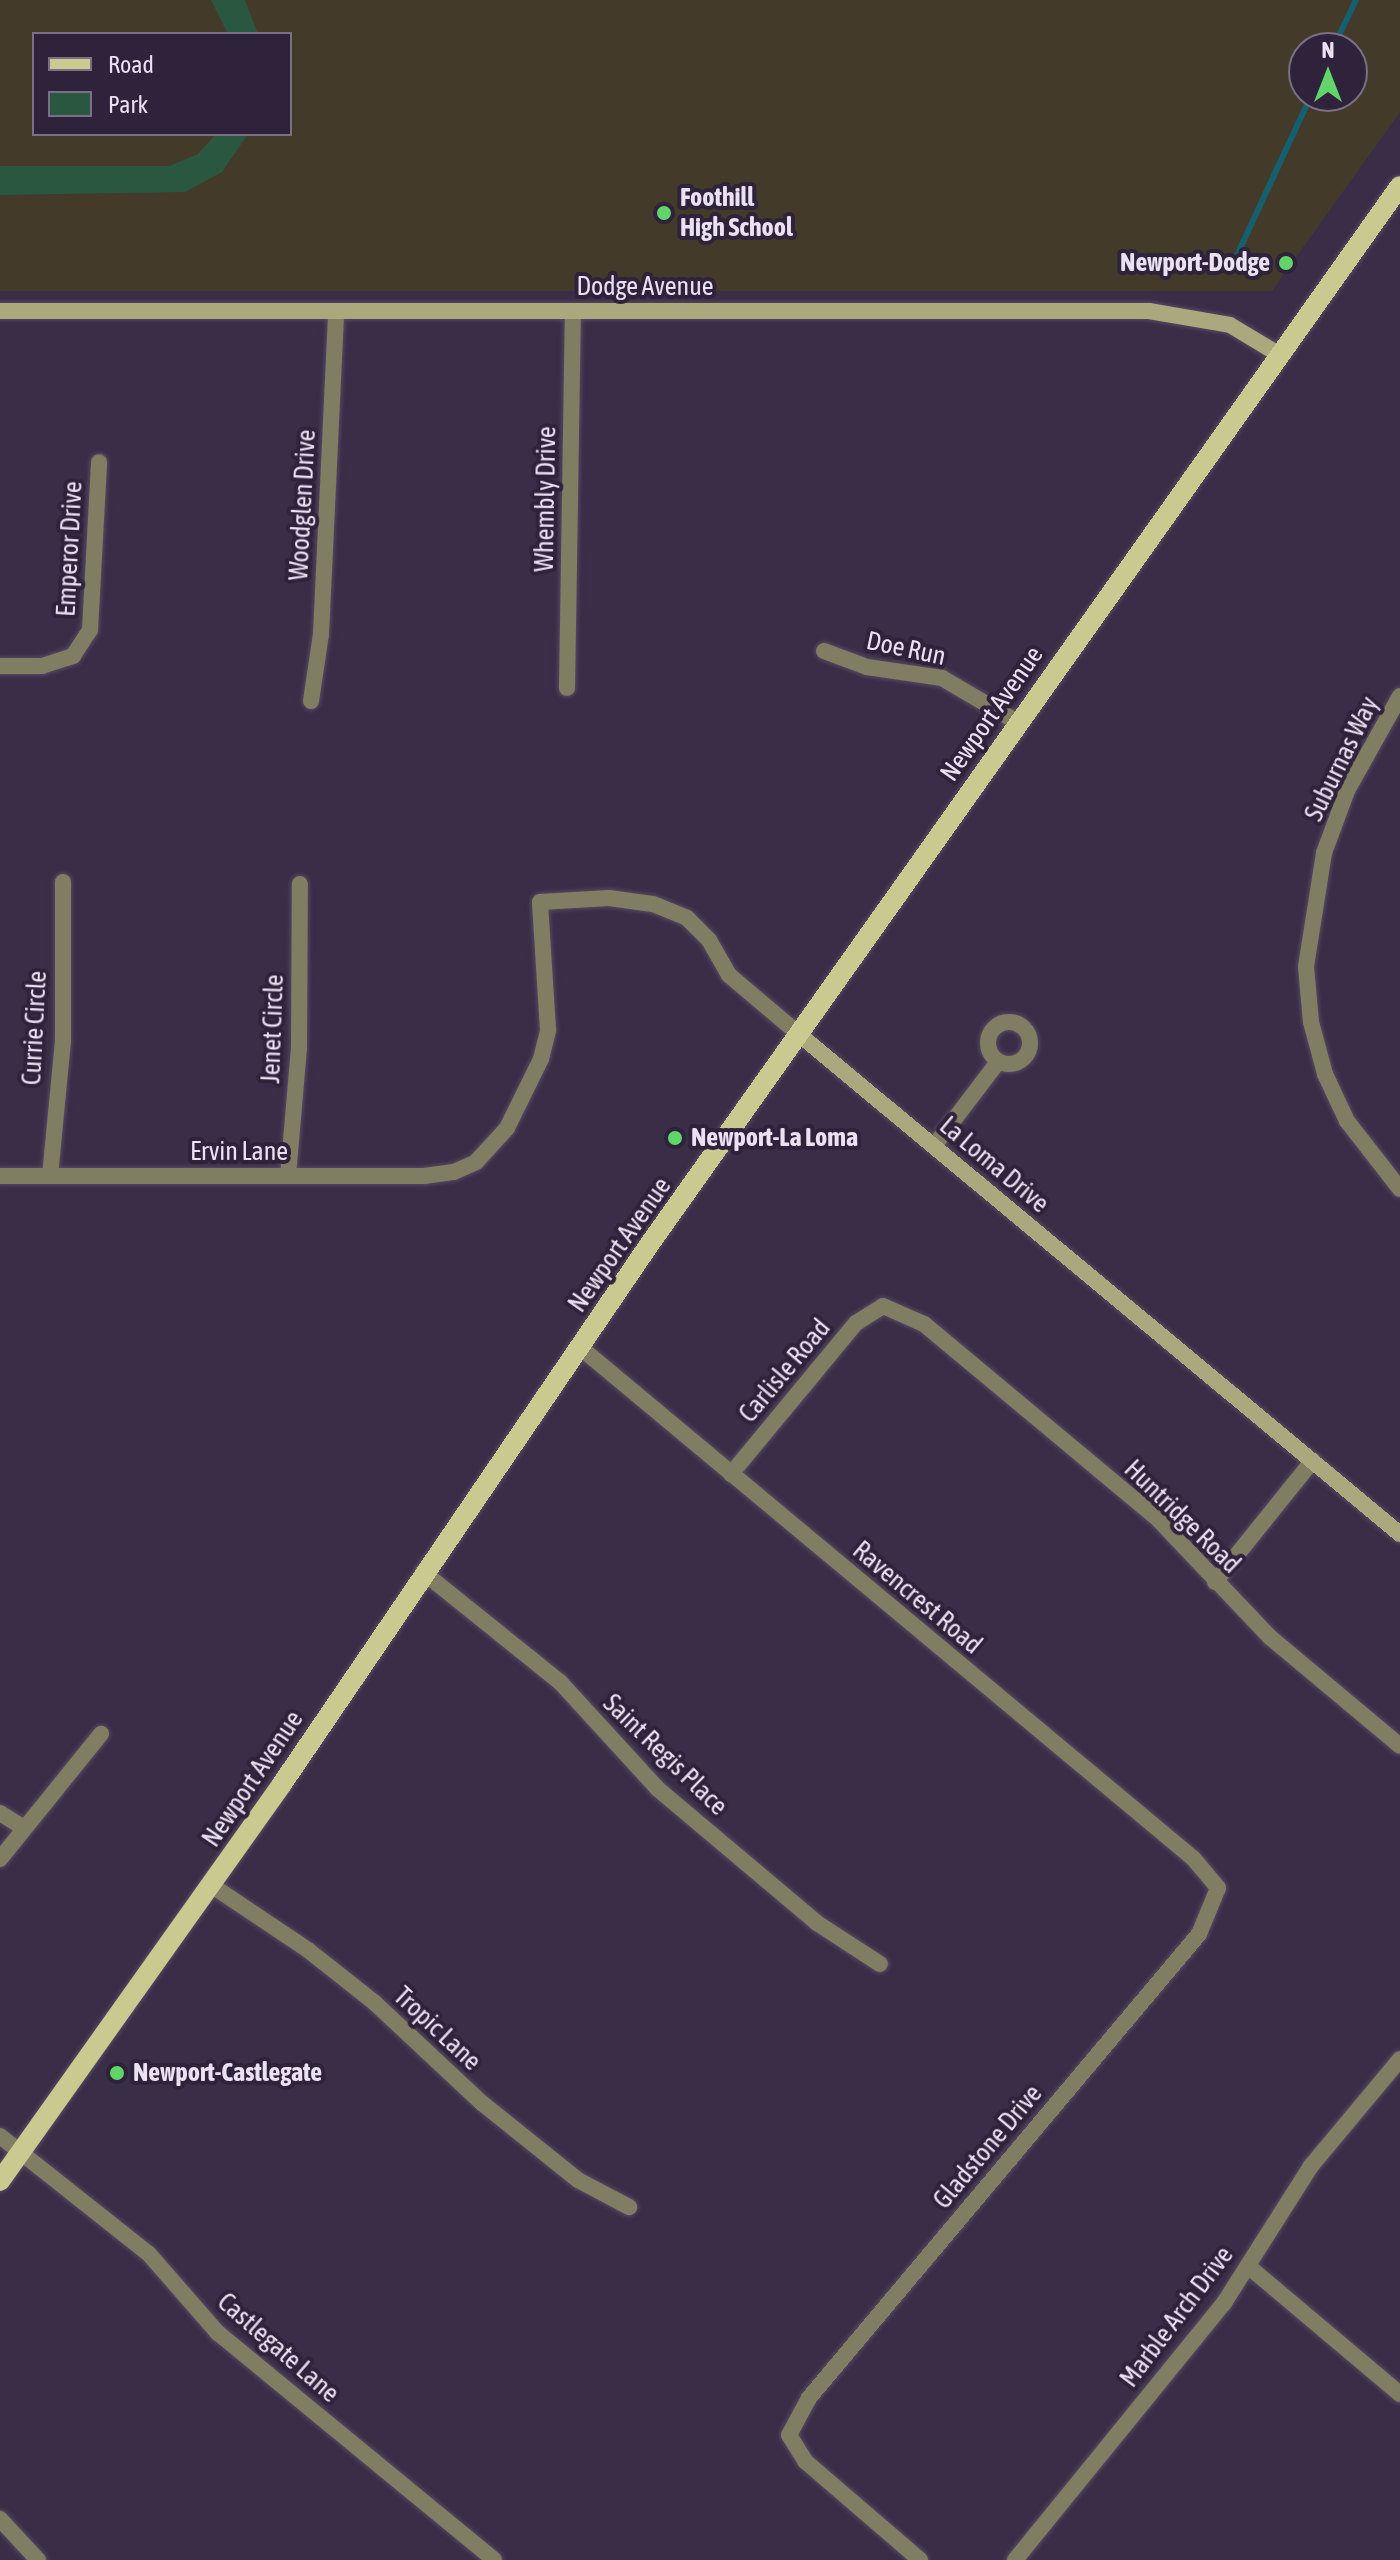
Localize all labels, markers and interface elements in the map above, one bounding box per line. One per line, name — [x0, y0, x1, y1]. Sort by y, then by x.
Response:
legend — [32, 32, 292, 136]
north arrow — [1288, 32, 1368, 112]
text: N — [1322, 37, 1334, 63]
text: Road — [108, 51, 154, 78]
text: Park — [108, 91, 148, 118]
place label: Foothill High School — [680, 182, 793, 244]
marker: Foothill High School — [655, 204, 673, 222]
place label: Newport-Dodge — [1120, 247, 1270, 279]
marker: Newport-Dodge — [1277, 254, 1295, 272]
street label: Dodge Avenue — [576, 271, 714, 303]
street label: Whembly Drive — [529, 426, 563, 572]
street label: Woodglen Drive — [283, 429, 323, 581]
street label: Emperor Drive — [51, 481, 89, 617]
street label: Doe Run — [863, 625, 949, 673]
street label: Newport Avenue — [934, 641, 1050, 787]
street label: Suburnas Way — [1299, 692, 1385, 826]
street label: Currie Circle — [16, 970, 54, 1086]
street label: Jenet Circle — [256, 974, 290, 1084]
street label: La Loma Drive — [933, 1110, 1055, 1220]
place label: Newport-La Loma — [691, 1122, 858, 1154]
marker: Newport-La Loma — [666, 1129, 684, 1147]
street label: Ervin Lane — [190, 1136, 288, 1168]
street label: Newport Avenue — [562, 1172, 678, 1318]
street label: Carlisle Road — [733, 1313, 837, 1429]
street label: Huntridge Road — [1117, 1454, 1247, 1580]
street label: Ravencrest Road — [846, 1535, 988, 1661]
street label: Saint Regis Place — [596, 1688, 734, 1822]
street label: Newport Avenue — [196, 1705, 310, 1853]
street label: Tropic Lane — [387, 1981, 487, 2077]
place label: Newport-Castlegate — [133, 2057, 322, 2089]
marker: Newport-Castlegate — [108, 2064, 126, 2082]
street label: Gladstone Drive — [927, 2079, 1049, 2215]
street label: Marble Arch Drive — [1114, 2240, 1240, 2394]
street label: Castlegate Lane — [211, 2287, 345, 2409]

